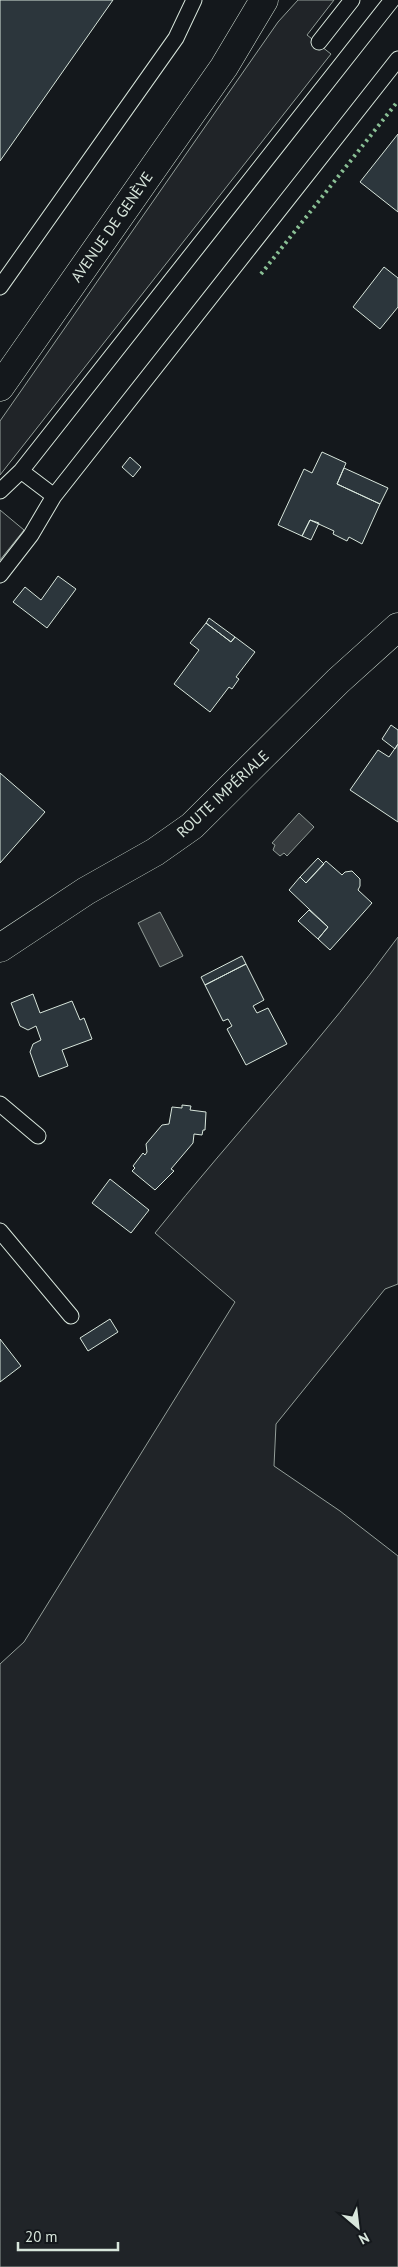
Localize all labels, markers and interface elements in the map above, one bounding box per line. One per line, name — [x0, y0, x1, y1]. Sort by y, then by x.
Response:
street label: AVENUE DE GENÈVE — [66, 168, 157, 286]
street label: ROUTE IMPÉRIALE — [173, 746, 273, 841]
north arrow — [333, 2202, 383, 2252]
scale bar — [18, 2220, 118, 2252]
text: 20 m — [25, 2227, 58, 2246]
text: N — [356, 2228, 372, 2249]

